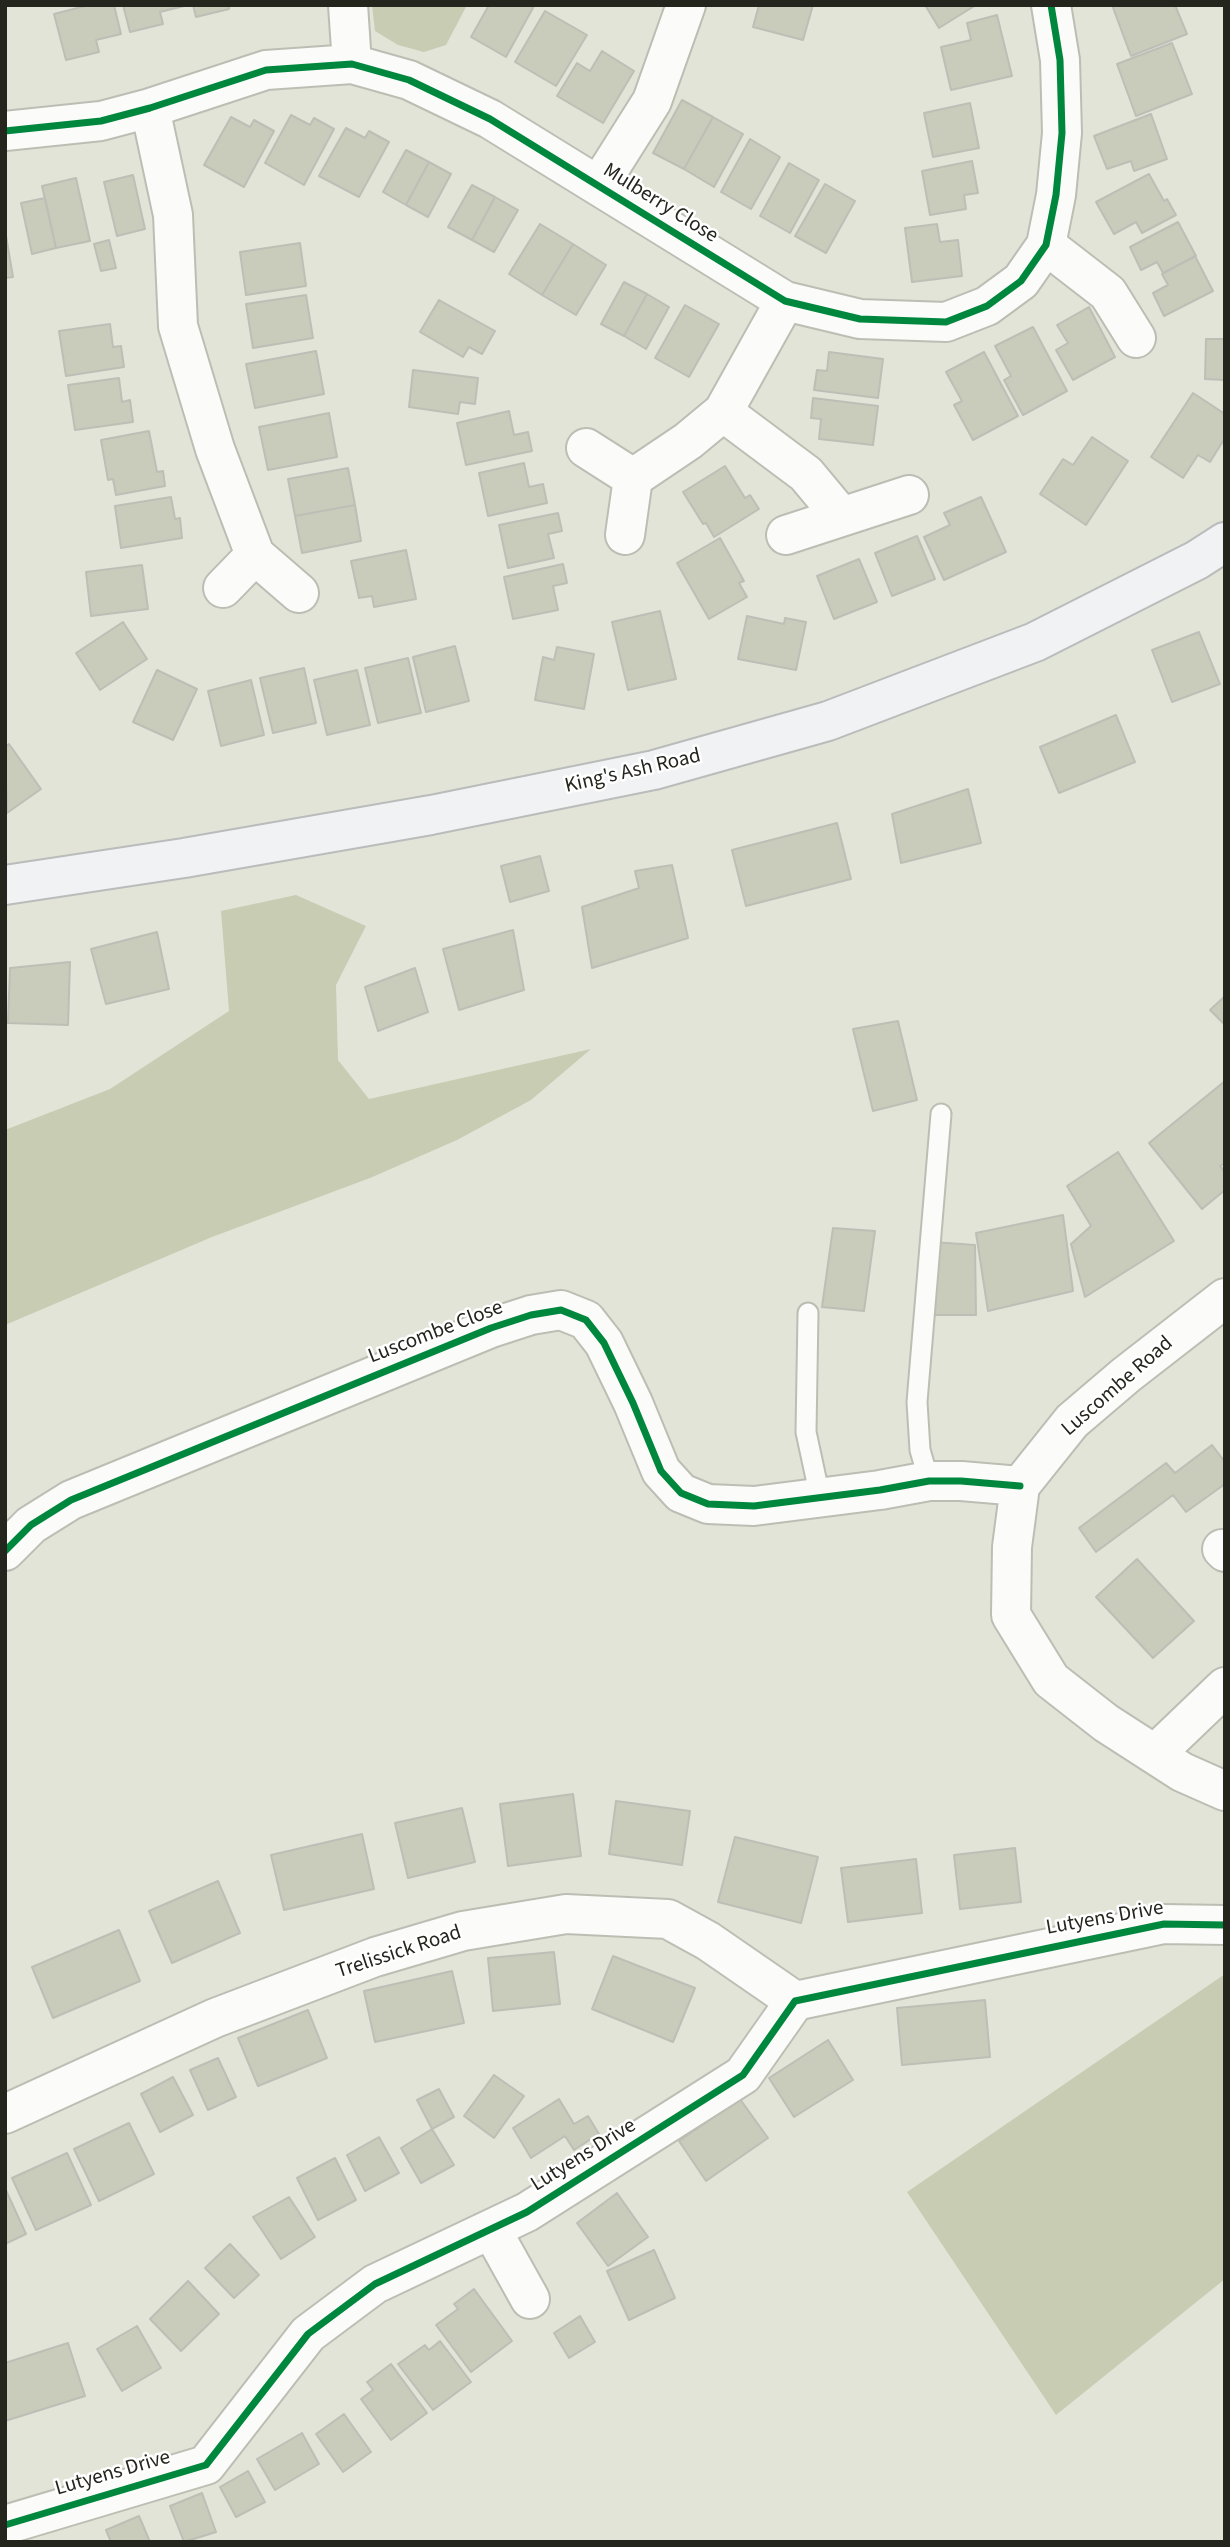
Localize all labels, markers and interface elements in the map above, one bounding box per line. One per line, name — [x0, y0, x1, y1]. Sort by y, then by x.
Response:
street label: Mulberry Close — [598, 159, 722, 249]
street label: King's Ash Road — [563, 744, 703, 800]
street label: Luscombe Close — [365, 1296, 507, 1370]
street label: Luscombe Road — [1057, 1332, 1179, 1442]
street label: Lutyens Drive — [1044, 1896, 1166, 1942]
street label: Trelissick Road — [333, 1921, 465, 1985]
street label: Lutyens Drive — [527, 2114, 641, 2198]
street label: Lutyens Drive — [52, 2446, 174, 2502]

